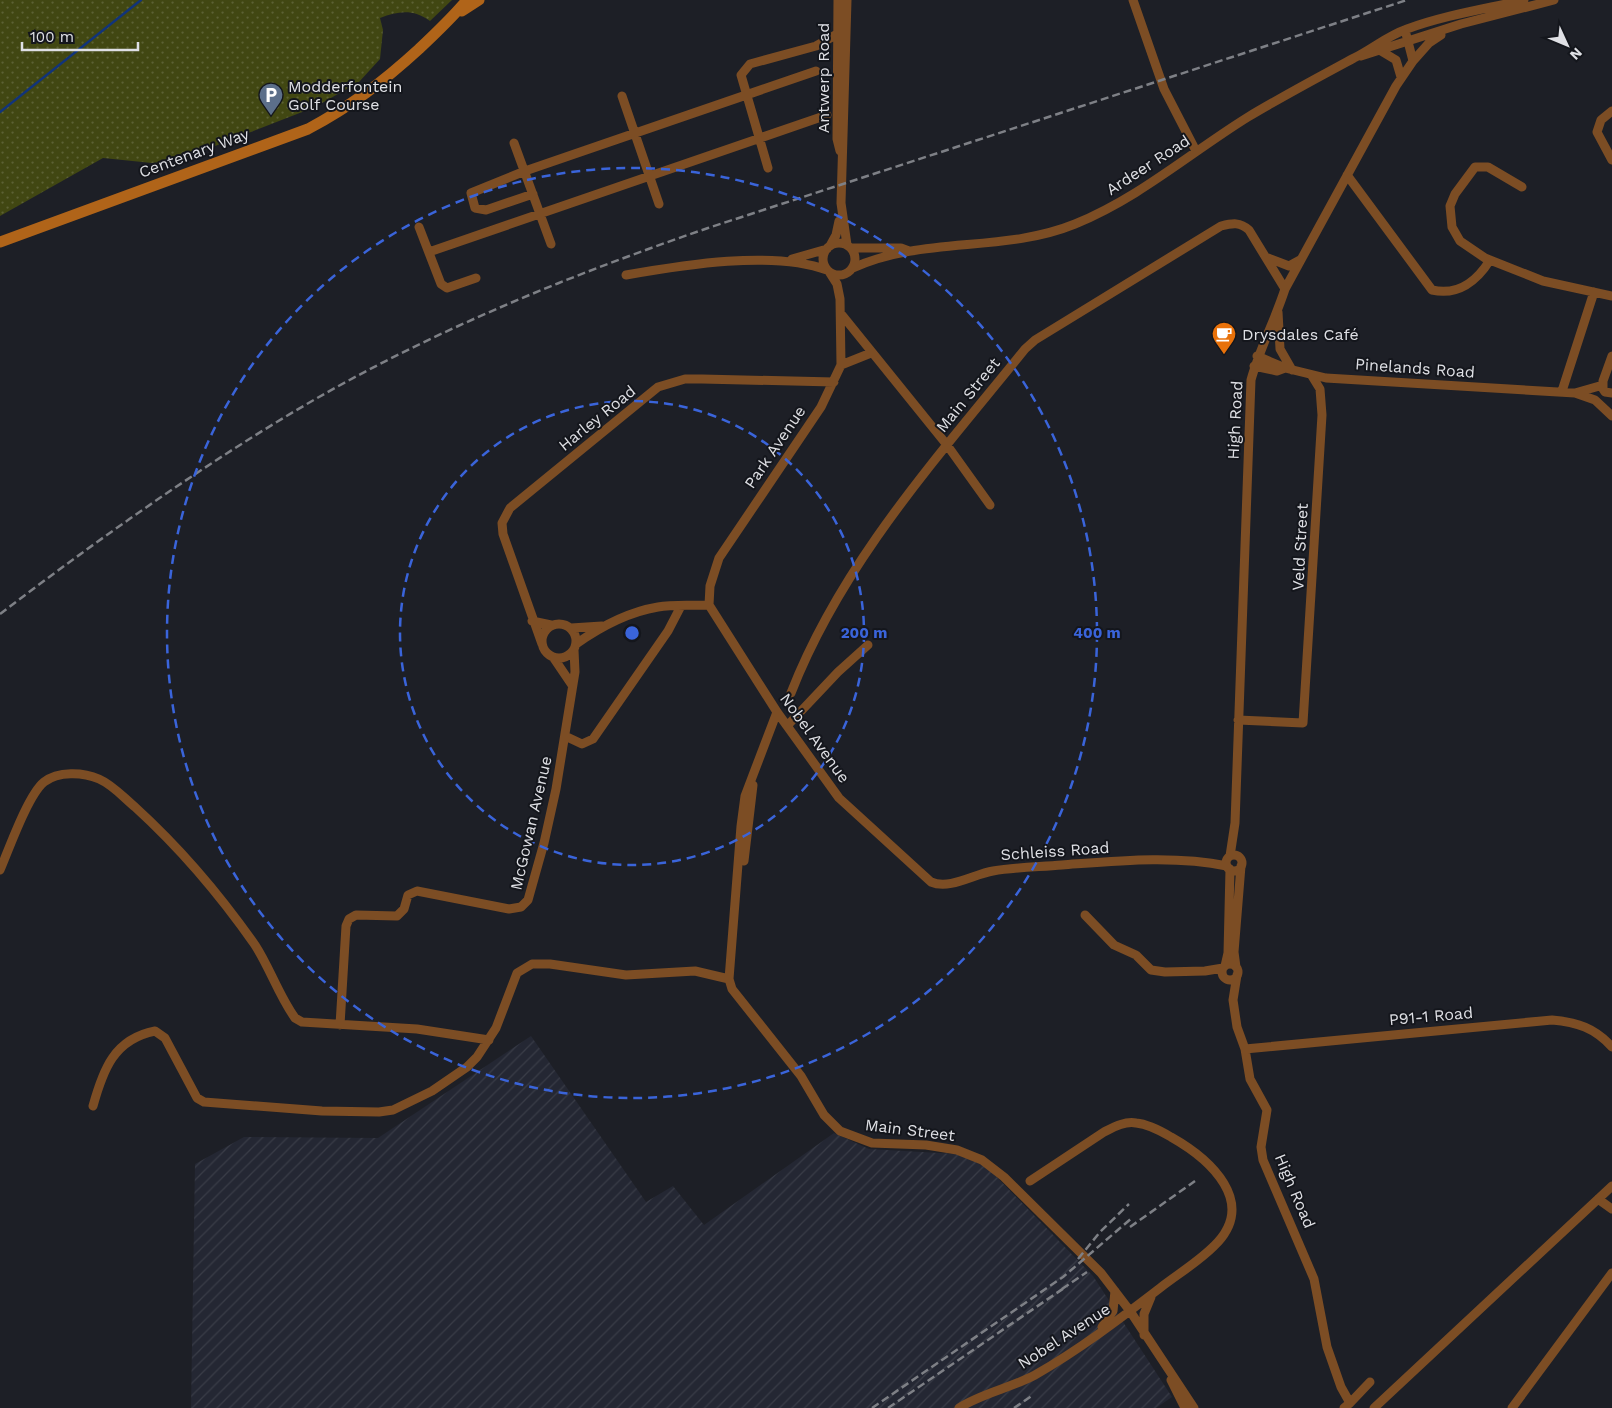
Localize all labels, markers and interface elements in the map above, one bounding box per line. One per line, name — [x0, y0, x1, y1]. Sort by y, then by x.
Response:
scale bar — [22, 20, 139, 52]
north arrow — [1542, 20, 1592, 70]
street label: Antwerp Road — [814, 23, 833, 133]
text: 100 m — [30, 28, 74, 46]
text: N — [1567, 45, 1586, 63]
place label: Modderfontein Golf Course — [288, 77, 403, 114]
parking icon: Modderfontein Golf Course — [258, 82, 284, 116]
street label: Centenary Way — [136, 124, 252, 182]
street label: Ardeer Road — [1103, 131, 1193, 199]
cafe icon: Drysdales Café — [1211, 321, 1237, 355]
place label: Drysdales Café — [1242, 325, 1359, 344]
street label: Main Street — [932, 354, 1004, 436]
street label: Pinelands Road — [1354, 354, 1476, 382]
street label: High Road — [1223, 380, 1247, 460]
street label: Harley Road — [555, 381, 639, 455]
street label: Park Avenue — [740, 402, 810, 492]
street label: Veld Street — [1288, 503, 1312, 591]
centre of rings — [623, 624, 641, 642]
text: 200 m — [841, 624, 887, 642]
text: 400 m — [1073, 624, 1121, 642]
street label: Nobel Avenue — [776, 689, 854, 787]
street label: McGowan Avenue — [506, 754, 556, 892]
street label: Schleiss Road — [1000, 838, 1110, 864]
street label: P91-1 Road — [1388, 1003, 1474, 1029]
street label: Main Street — [864, 1115, 956, 1145]
street label: High Road — [1271, 1151, 1319, 1231]
street label: Nobel Avenue — [1014, 1299, 1114, 1373]

